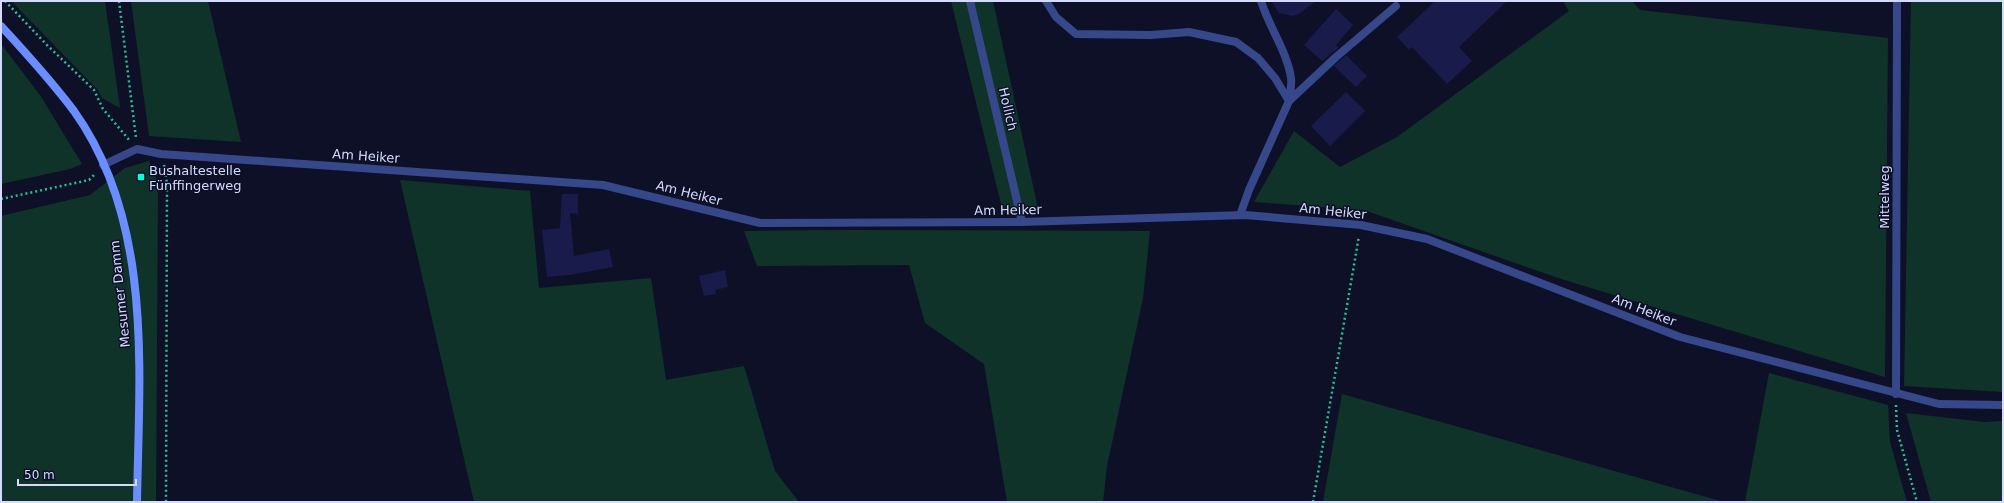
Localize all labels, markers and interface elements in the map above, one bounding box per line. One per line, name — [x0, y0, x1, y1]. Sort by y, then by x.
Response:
street label: Hollich — [996, 86, 1020, 132]
street label: Am Heiker — [332, 146, 401, 166]
place label: Bushaltestelle Fünffingerweg — [149, 163, 242, 193]
street label: Mittelweg — [1877, 165, 1892, 229]
marker: Bushaltestelle Fünffingerweg — [136, 172, 146, 182]
street label: Am Heiker — [654, 178, 724, 209]
street label: Am Heiker — [1299, 200, 1368, 222]
street label: Am Heiker — [974, 202, 1043, 218]
street label: Mesumer Damm — [107, 240, 133, 348]
street label: Am Heiker — [1610, 291, 1679, 329]
scale bar — [18, 461, 136, 487]
text: 50 m — [24, 468, 55, 482]

